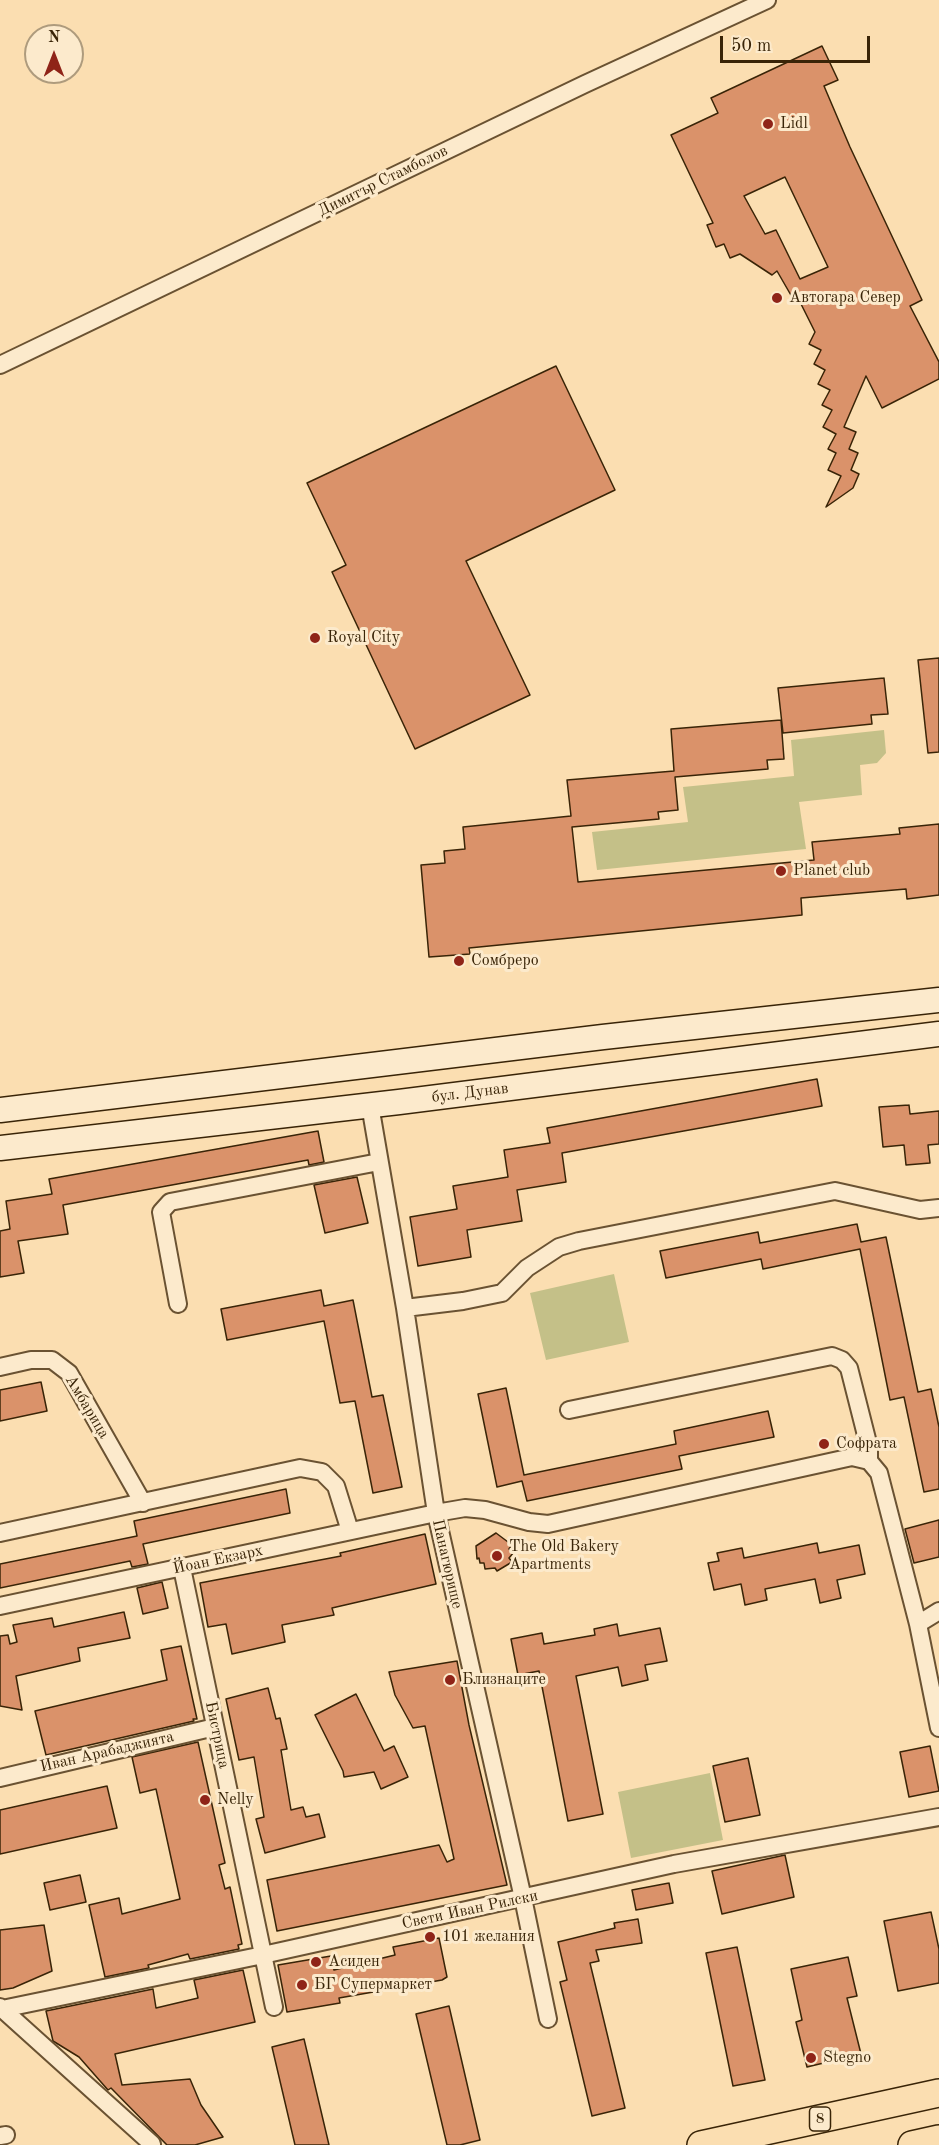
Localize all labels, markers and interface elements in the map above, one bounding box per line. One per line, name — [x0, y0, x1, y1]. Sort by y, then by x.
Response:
north arrow — [24, 24, 84, 84]
scale bar — [723, 24, 873, 62]
text: N — [48, 30, 60, 46]
text: 50 m — [731, 37, 771, 55]
place label: Lidl — [780, 114, 808, 134]
marker: Lidl — [761, 117, 775, 131]
street label: Димитър Стамболов — [315, 141, 451, 221]
place label: Автогара Север — [789, 288, 901, 308]
marker: Автогара Север — [770, 291, 784, 305]
place label: Royal City — [327, 628, 400, 648]
marker: Royal City — [308, 631, 322, 645]
place label: Planet club — [793, 861, 870, 881]
marker: Planet club — [774, 864, 788, 878]
place label: Сомбреро — [471, 951, 539, 971]
marker: Сомбреро — [452, 954, 466, 968]
street label: бул. Дунав — [431, 1079, 509, 1107]
street label: Амбарица — [61, 1372, 113, 1442]
place label: Софрата — [836, 1434, 897, 1454]
marker: Софрата — [817, 1437, 831, 1451]
street label: Панагюрище — [427, 1517, 467, 1611]
place label: The Old Bakery Apartments — [509, 1537, 619, 1575]
street label: Йоан Екзарх — [171, 1541, 265, 1579]
marker: The Old Bakery Apartments — [490, 1549, 504, 1563]
place label: Близнаците — [462, 1670, 546, 1690]
marker: Близнаците — [443, 1673, 457, 1687]
street label: Бистрица — [201, 1700, 233, 1770]
street label: Иван Арабаджията — [38, 1727, 176, 1777]
place label: Nelly — [217, 1790, 254, 1810]
marker: Nelly — [198, 1793, 212, 1807]
street label: Свети Иван Рилски — [400, 1886, 540, 1934]
place label: 101 желания — [442, 1927, 535, 1947]
marker: 101 желания — [423, 1930, 437, 1944]
place label: Асиден — [328, 1952, 380, 1972]
marker: Асиден — [309, 1955, 323, 1969]
place label: БГ Супермаркет — [314, 1975, 432, 1995]
marker: БГ Супермаркет — [295, 1978, 309, 1992]
place label: Stegno — [823, 2048, 871, 2068]
marker: Stegno — [804, 2051, 818, 2065]
road number: 8 — [810, 2107, 830, 2131]

